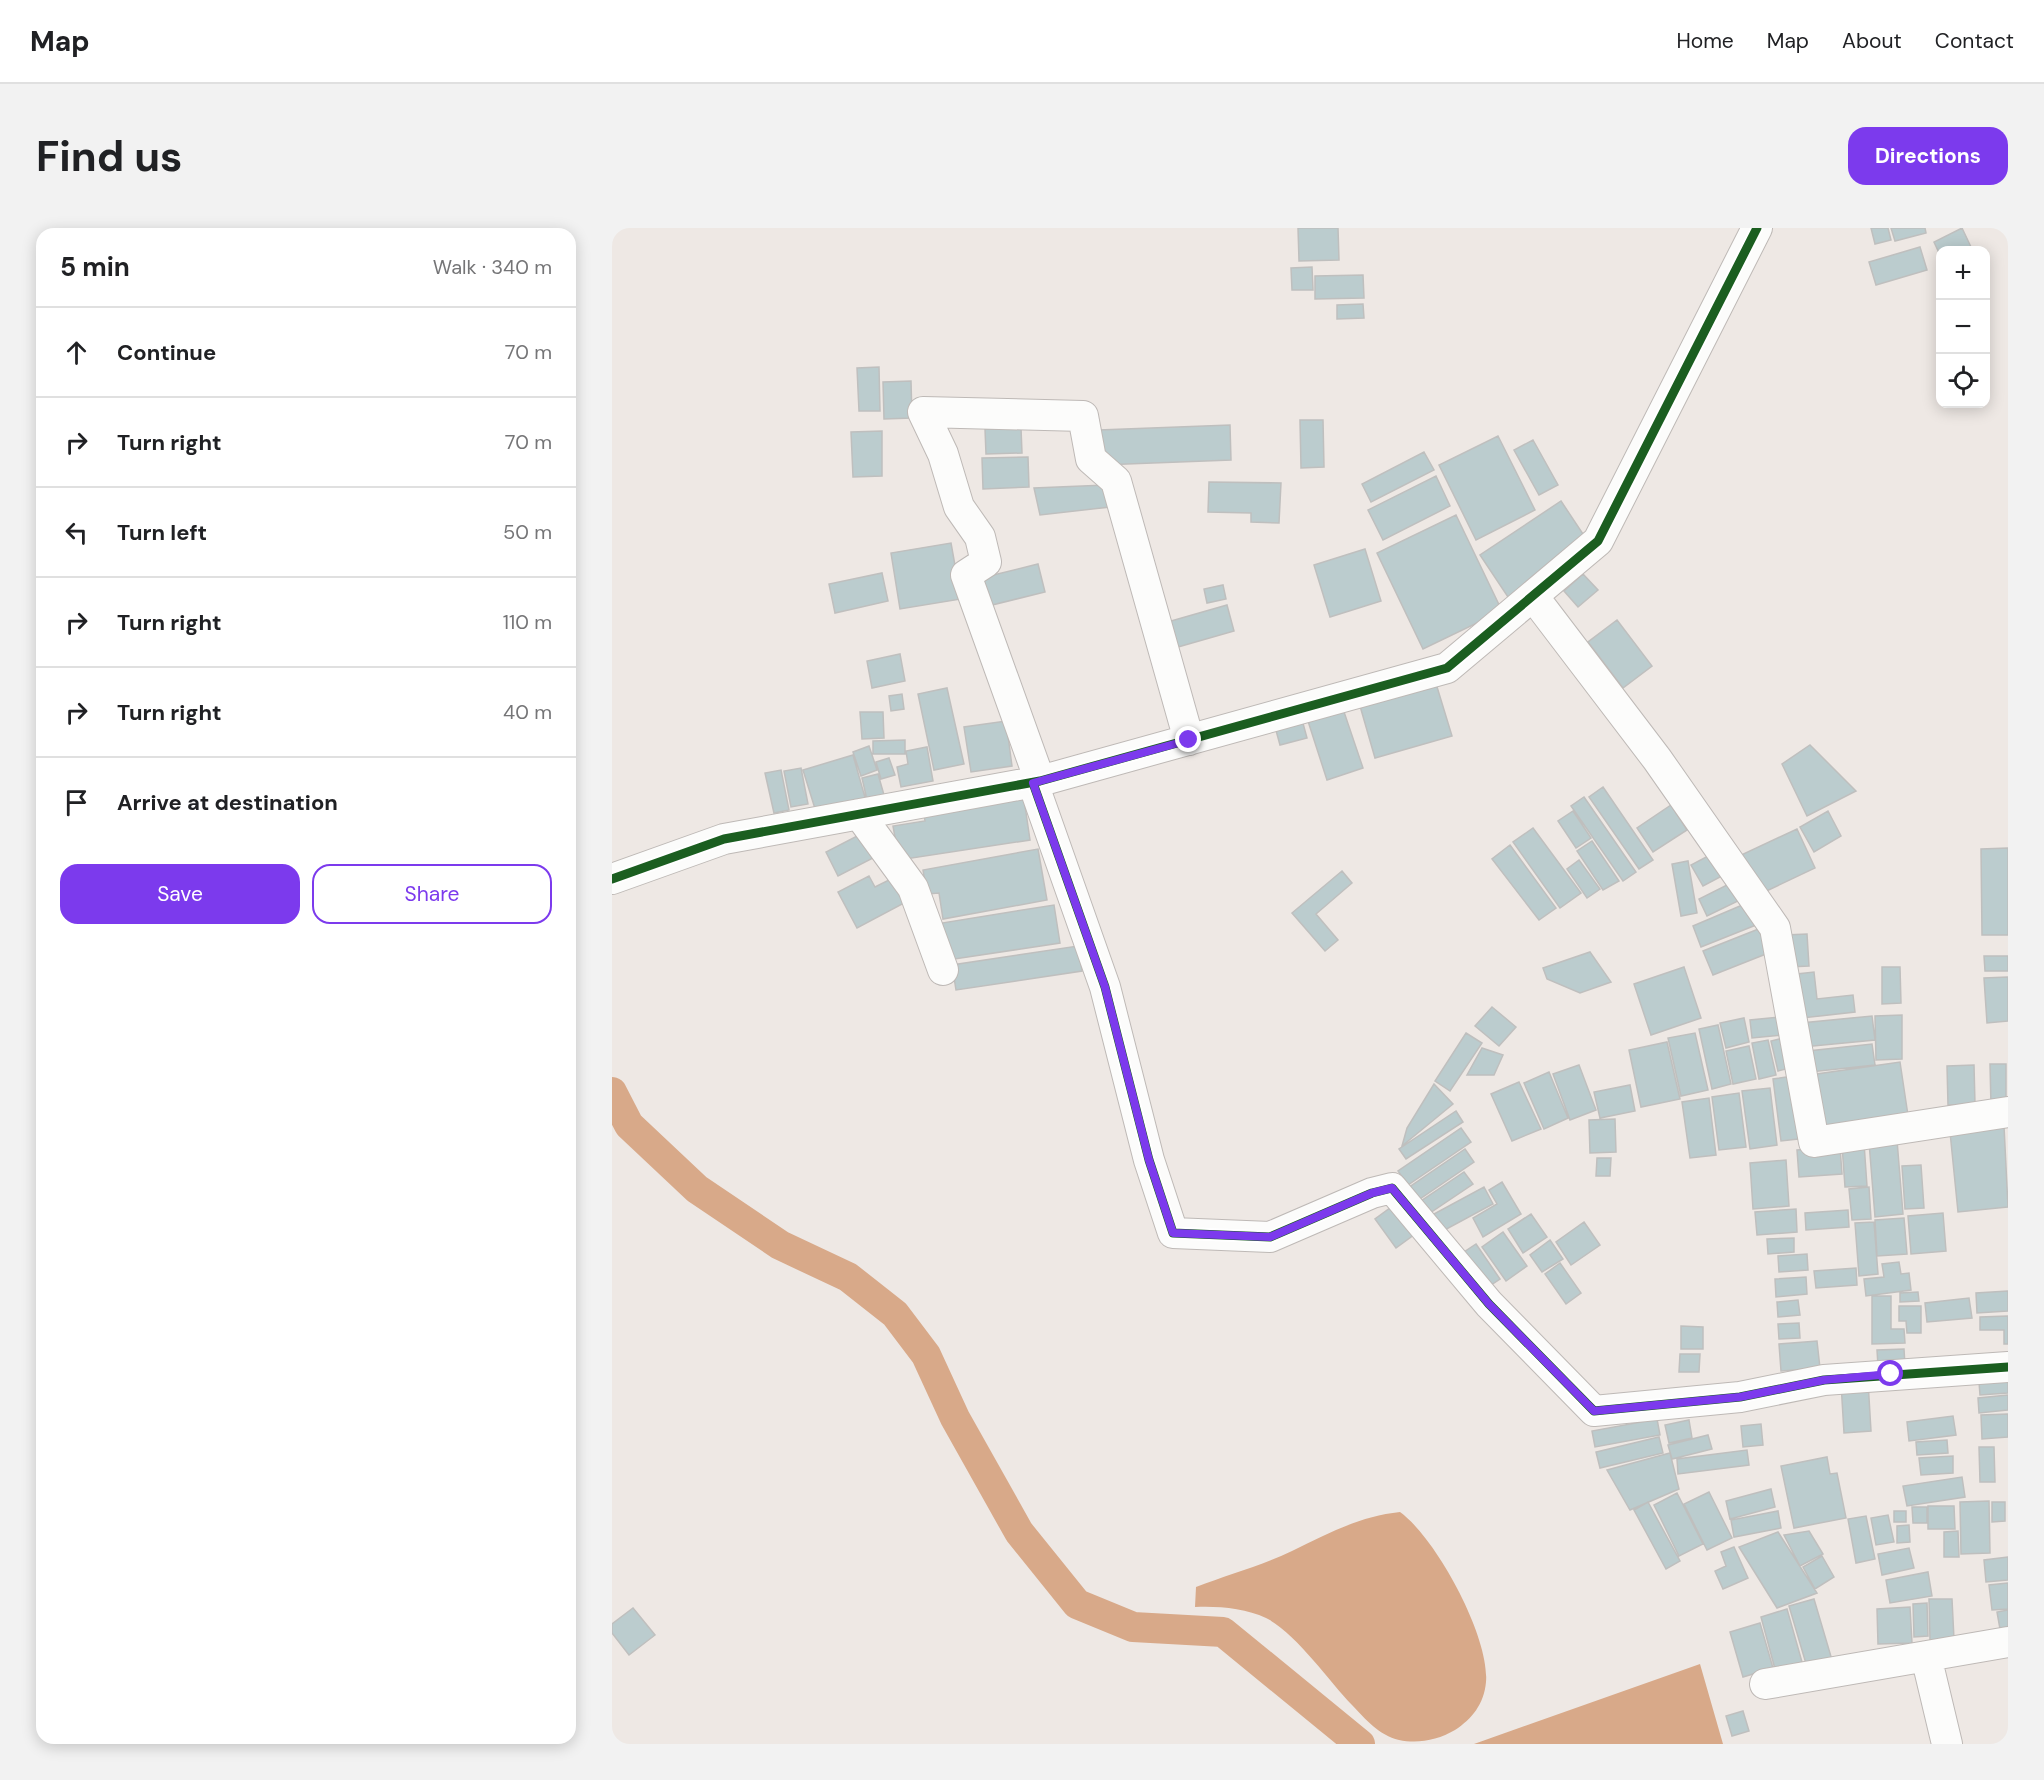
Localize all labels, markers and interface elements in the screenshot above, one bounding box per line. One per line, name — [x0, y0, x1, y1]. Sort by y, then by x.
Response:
text: Map — [30, 23, 90, 60]
text: Home — [1676, 27, 1734, 55]
text: Map — [1767, 27, 1809, 55]
text: About — [1842, 27, 1902, 55]
text: Contact — [1935, 27, 2014, 55]
button: Directions — [1848, 127, 2008, 185]
text: Find us — [36, 129, 182, 184]
map controls — [1936, 246, 1990, 408]
button: + — [1936, 246, 1990, 300]
text: 5 min — [60, 250, 130, 284]
text: Walk · 340 m — [433, 254, 552, 280]
button: − — [1936, 300, 1990, 354]
icon: ahead — [60, 336, 93, 369]
text: Continue — [117, 338, 216, 367]
text: 70 m — [505, 339, 552, 365]
button: locate — [1936, 354, 1990, 408]
icon: right — [60, 426, 93, 459]
text: Turn right — [117, 428, 222, 457]
text: 70 m — [505, 429, 552, 455]
icon: left — [60, 516, 93, 549]
text: Turn left — [117, 518, 207, 547]
text: 50 m — [503, 519, 552, 545]
icon: right — [60, 606, 93, 639]
text: Turn right — [117, 608, 222, 637]
text: 110 m — [503, 609, 552, 635]
icon: right — [60, 696, 93, 729]
text: Turn right — [117, 698, 222, 727]
text: 40 m — [503, 699, 552, 725]
route end — [1175, 726, 1201, 752]
icon: arrive — [60, 786, 93, 819]
text: Arrive at destination — [117, 788, 338, 817]
button: Save — [60, 864, 300, 924]
button: Share — [312, 864, 552, 924]
route start — [1877, 1360, 1903, 1386]

